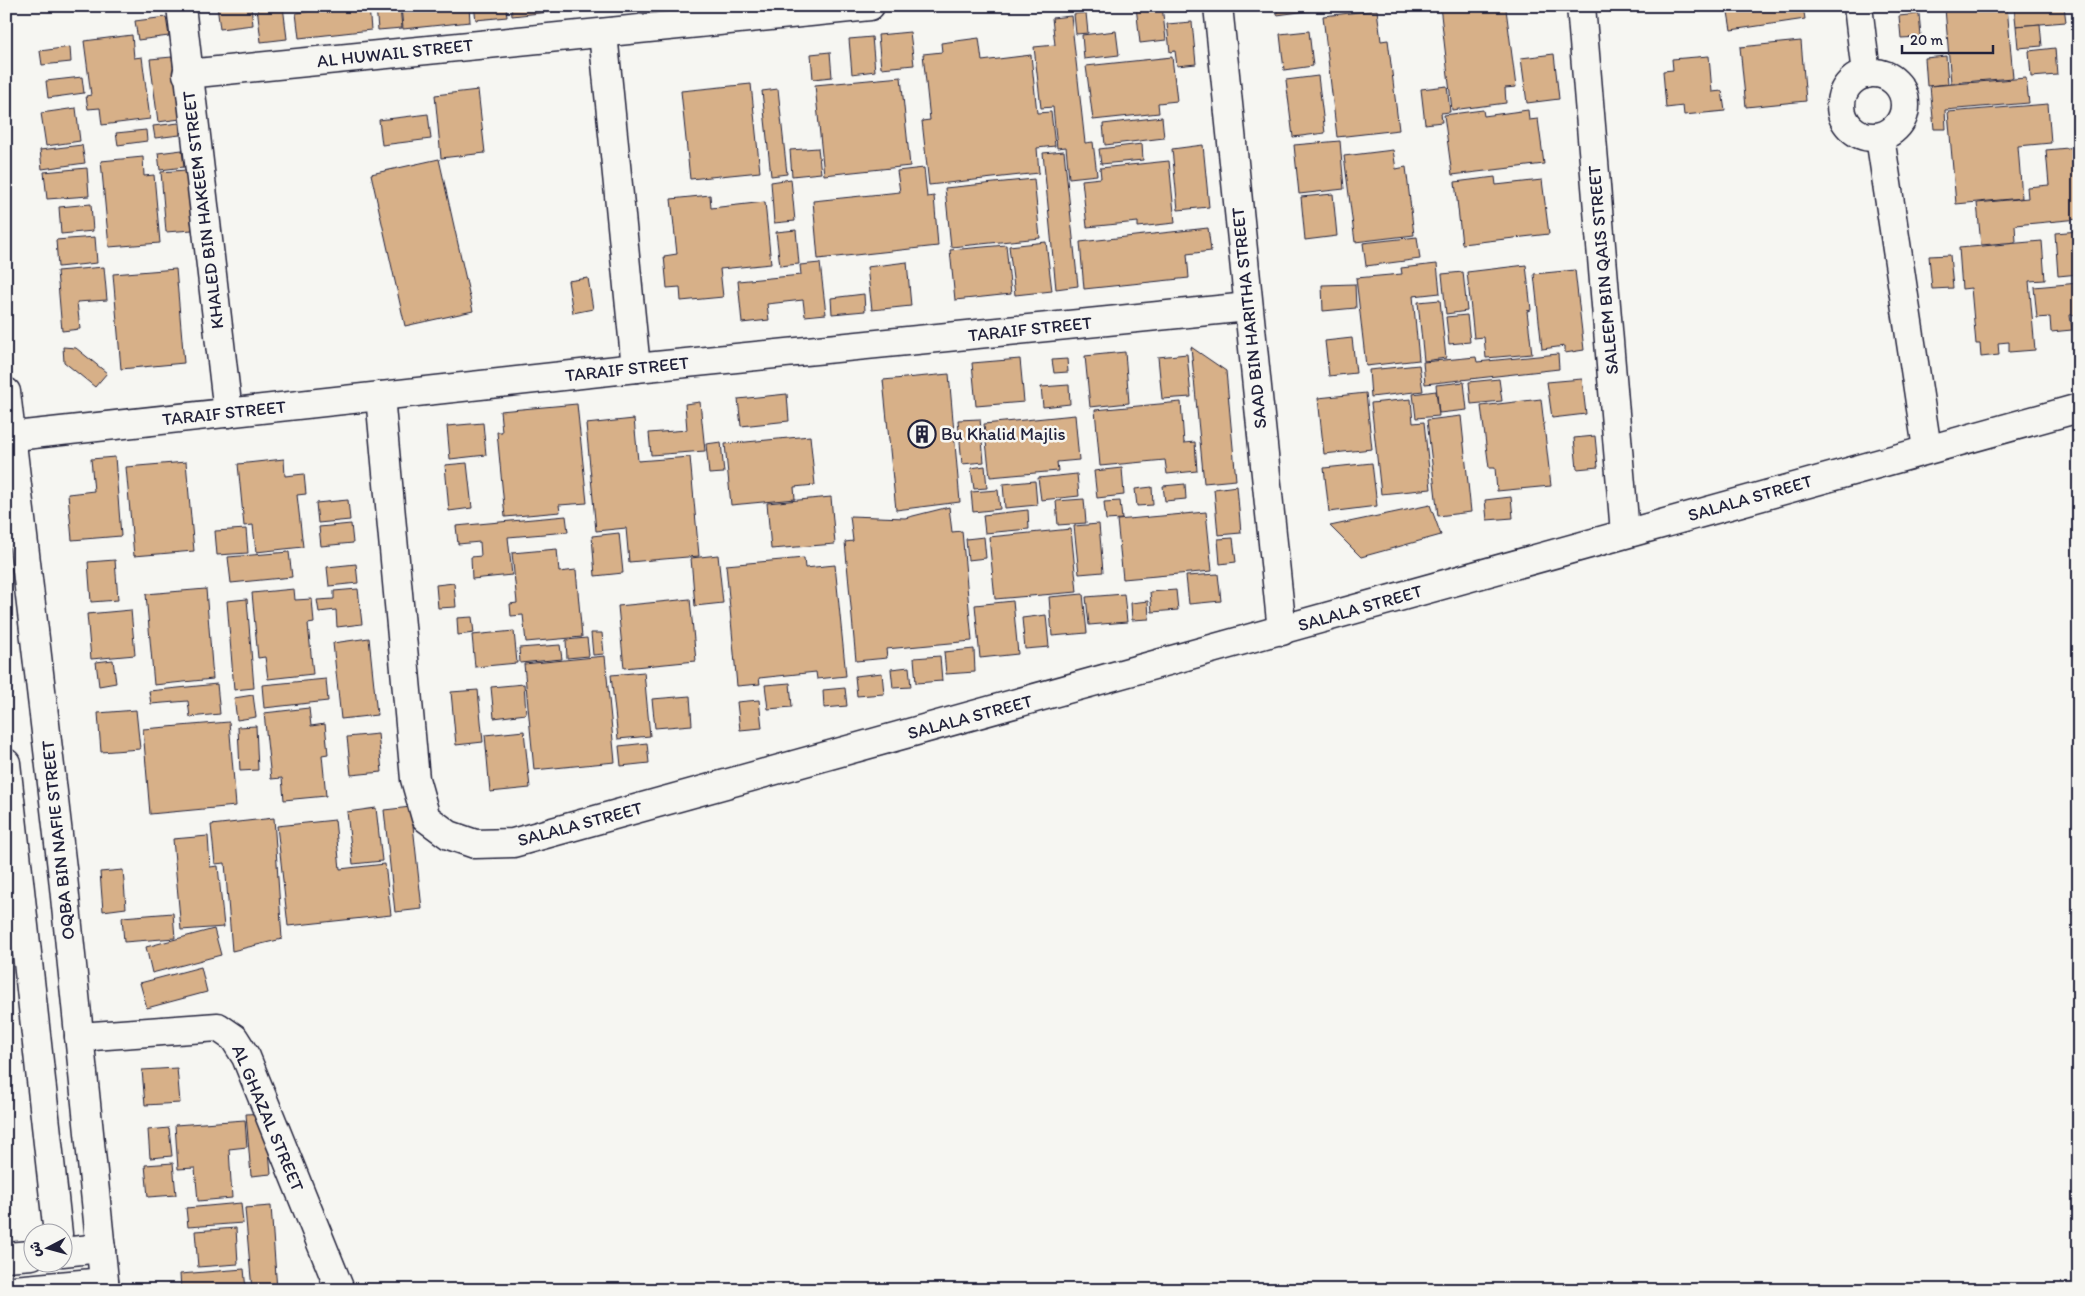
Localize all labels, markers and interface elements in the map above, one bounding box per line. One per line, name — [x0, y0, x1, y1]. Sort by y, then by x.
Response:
scale bar — [1902, 22, 1994, 54]
text: 20 m — [1910, 31, 1944, 49]
street label: AL HUWAIL STREET — [316, 34, 474, 72]
street label: KHALED BIN HAKEEM STREET — [177, 90, 229, 330]
street label: SALEEM BIN QAIS STREET — [1583, 164, 1623, 376]
street label: SAAD BIN HARITHA STREET — [1226, 206, 1272, 430]
street label: TARAIF STREET — [967, 312, 1093, 346]
street label: TARAIF STREET — [564, 352, 690, 386]
street label: TARAIF STREET — [161, 396, 287, 430]
building icon: Bu Khalid Majlis — [907, 419, 937, 449]
place label: Bu Khalid Majlis — [941, 423, 1066, 445]
street label: SALALA STREET — [1685, 470, 1815, 526]
street label: SALALA STREET — [1295, 580, 1425, 636]
street label: SALALA STREET — [905, 690, 1035, 744]
street label: OQBA BIN NAFIE STREET — [37, 739, 79, 941]
street label: SALALA STREET — [515, 797, 645, 851]
street label: AL GHAZAL STREET — [227, 1041, 309, 1195]
north arrow — [22, 1224, 72, 1274]
text: ش — [26, 1241, 45, 1258]

